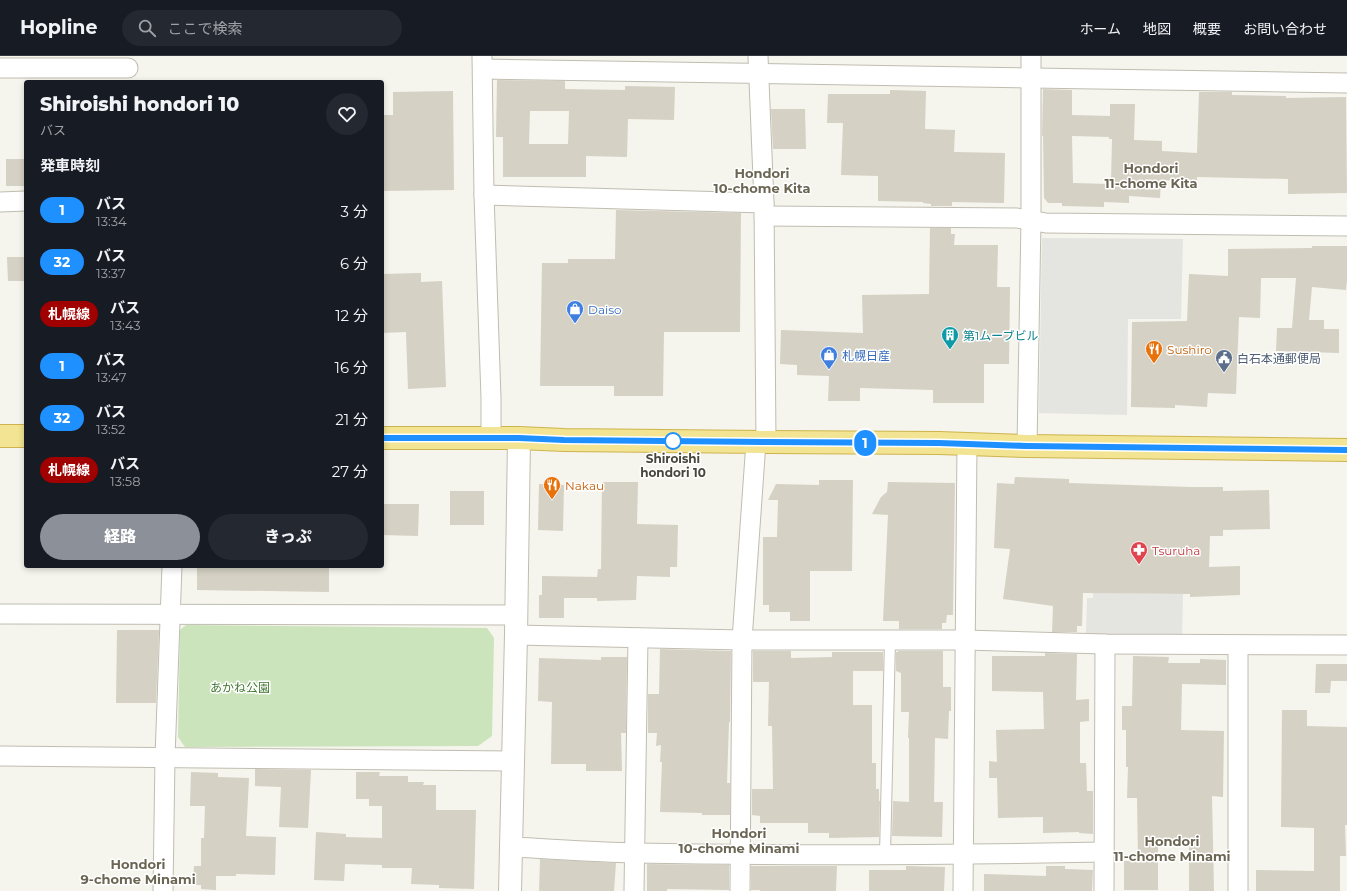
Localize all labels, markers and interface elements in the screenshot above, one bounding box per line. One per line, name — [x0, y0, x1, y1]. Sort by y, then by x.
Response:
search box — [122, 10, 402, 46]
text: Hopline — [20, 16, 98, 39]
icon: search — [136, 17, 158, 39]
text: ここで検索 — [168, 19, 243, 38]
text: ホーム — [1079, 20, 1121, 38]
text: 地図 — [1143, 20, 1171, 38]
text: 概要 — [1193, 20, 1221, 38]
text: お問い合わせ — [1243, 20, 1327, 38]
text: Shiroishi hondori 10 — [40, 93, 239, 116]
button: heart — [326, 93, 368, 135]
text: バス — [40, 122, 66, 138]
text: 発車時刻 — [40, 156, 100, 175]
district label: Hondori 11-chome Kita — [1104, 160, 1198, 191]
district label: Hondori 10-chome Kita — [714, 165, 810, 196]
text: バス — [96, 194, 126, 213]
text: 1 — [59, 201, 65, 219]
text: 3 分 — [341, 202, 368, 221]
text: 13:34 — [96, 213, 127, 229]
text: バス — [96, 246, 126, 265]
text: 32 — [54, 253, 70, 271]
text: 6 分 — [340, 254, 368, 273]
text: 13:37 — [96, 265, 126, 281]
text: バス — [110, 298, 140, 317]
shop icon: Daiso — [565, 299, 585, 324]
place label: Daiso — [588, 302, 622, 317]
text: 札幌線 — [48, 305, 90, 323]
text: 12 分 — [335, 306, 368, 325]
text: 13:43 — [110, 317, 141, 333]
building icon: 第1ムーブビル — [940, 325, 960, 350]
place label: 第1ムーブビル — [963, 328, 1039, 343]
restaurant icon: Sushiro — [1144, 339, 1164, 364]
place label: Sushiro — [1167, 342, 1212, 357]
shop icon: 札幌日産 — [819, 345, 839, 370]
place label: 札幌日産 — [842, 348, 890, 363]
public building icon: 白石本通郵便局 — [1214, 348, 1234, 373]
text: バス — [96, 350, 126, 369]
place label: 白石本通郵便局 — [1237, 351, 1321, 366]
text: 1 — [59, 357, 65, 375]
text: 16 分 — [335, 358, 368, 377]
text: 13:47 — [96, 369, 126, 385]
text: バス — [96, 402, 126, 421]
text: 32 — [54, 409, 70, 427]
text: 21 分 — [335, 410, 368, 429]
text: 13:52 — [96, 421, 125, 437]
line badge: 1 — [852, 430, 878, 456]
marker: Shiroishi hondori 10 — [664, 432, 682, 450]
text: 1 — [862, 434, 868, 452]
place label: Shiroishi hondori 10 — [640, 451, 706, 480]
text: バス — [110, 454, 140, 473]
text: 札幌線 — [48, 461, 90, 479]
text: 27 分 — [332, 462, 368, 481]
text: 13:58 — [110, 473, 140, 489]
restaurant icon: Nakau — [542, 475, 562, 500]
place label: Nakau — [565, 478, 604, 493]
button: 経路 — [40, 514, 200, 560]
button: きっぷ — [208, 514, 368, 560]
pharmacy icon: Tsuruha — [1129, 540, 1149, 565]
place label: Tsuruha — [1152, 543, 1200, 558]
park label: あかね公園 — [210, 680, 270, 695]
district label: Hondori 10-chome Minami — [679, 825, 799, 856]
district label: Hondori 11-chome Minami — [1114, 833, 1231, 864]
district label: Hondori 9-chome Minami — [80, 856, 196, 887]

